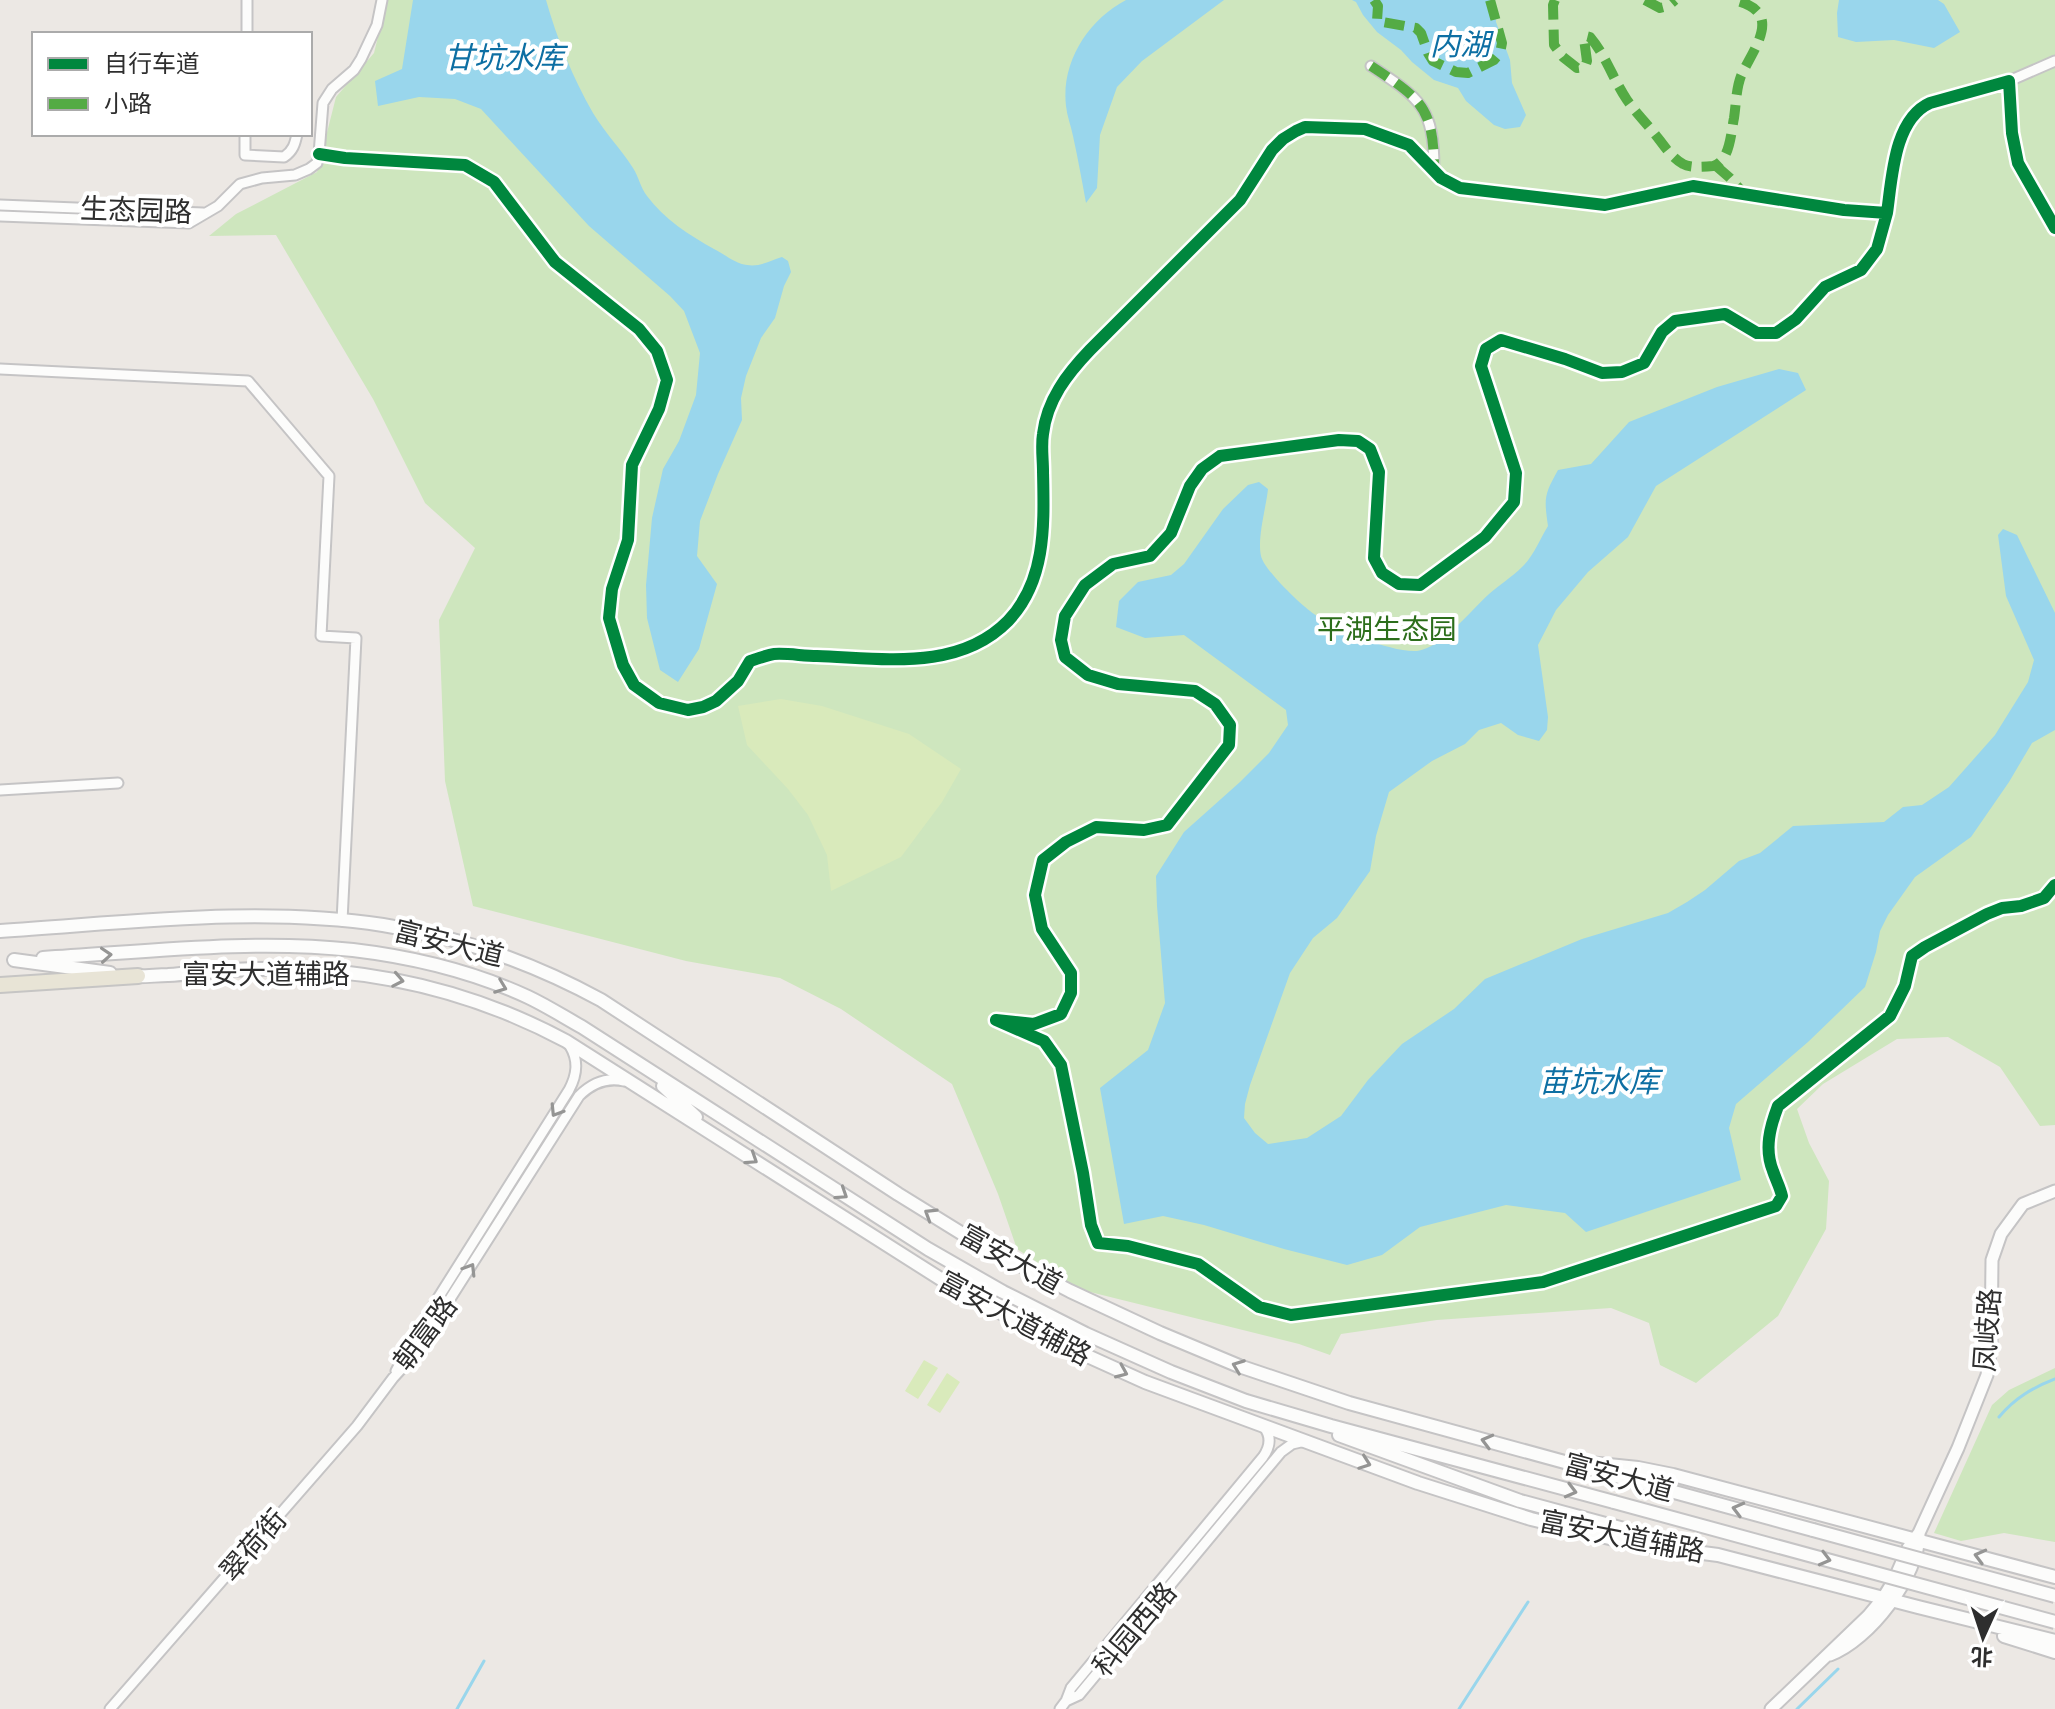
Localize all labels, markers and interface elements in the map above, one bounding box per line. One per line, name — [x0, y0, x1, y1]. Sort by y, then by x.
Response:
water label: 内湖 — [1430, 26, 1494, 63]
legend — [32, 32, 312, 136]
water label: 甘坑水库 — [444, 39, 569, 76]
text: 自行车道 — [104, 49, 200, 78]
text: 小路 — [104, 89, 152, 118]
street label: 生态园路 — [79, 191, 193, 229]
park label: 平湖生态园 — [1317, 612, 1457, 646]
street label: 富安大道 — [391, 913, 507, 973]
one-way arrow — [100, 946, 113, 963]
street label: 富安大道辅路 — [182, 957, 350, 991]
one-way arrow — [390, 971, 404, 988]
one-way arrow — [493, 977, 507, 993]
water label: 苗坑水库 — [1539, 1063, 1664, 1100]
one-way arrow — [551, 1102, 566, 1116]
one-way arrow — [743, 1150, 757, 1165]
one-way arrow — [833, 1184, 848, 1199]
one-way arrow — [924, 1208, 939, 1223]
street label: 富安大道 — [954, 1217, 1068, 1301]
one-way arrow — [461, 1263, 476, 1278]
street label: 富安大道辅路 — [933, 1264, 1097, 1372]
street label: 凤岐路 — [1967, 1287, 2007, 1373]
street label: 朝富路 — [386, 1289, 464, 1377]
one-way arrow — [1232, 1359, 1246, 1376]
one-way arrow — [1114, 1363, 1128, 1379]
one-way arrow — [1481, 1434, 1495, 1450]
street label: 富安大道 — [1561, 1446, 1677, 1508]
one-way arrow — [1358, 1454, 1372, 1470]
one-way arrow — [1563, 1481, 1577, 1498]
street label: 翠荷街 — [213, 1502, 293, 1588]
one-way arrow — [1731, 1502, 1745, 1519]
street label: 富安大道辅路 — [1536, 1503, 1708, 1569]
one-way arrow — [1973, 1549, 1987, 1566]
one-way arrow — [1817, 1550, 1831, 1567]
street label: 科园西路 — [1085, 1575, 1183, 1683]
north arrow — [1943, 1597, 2023, 1677]
text: 北 — [1970, 1642, 1994, 1671]

